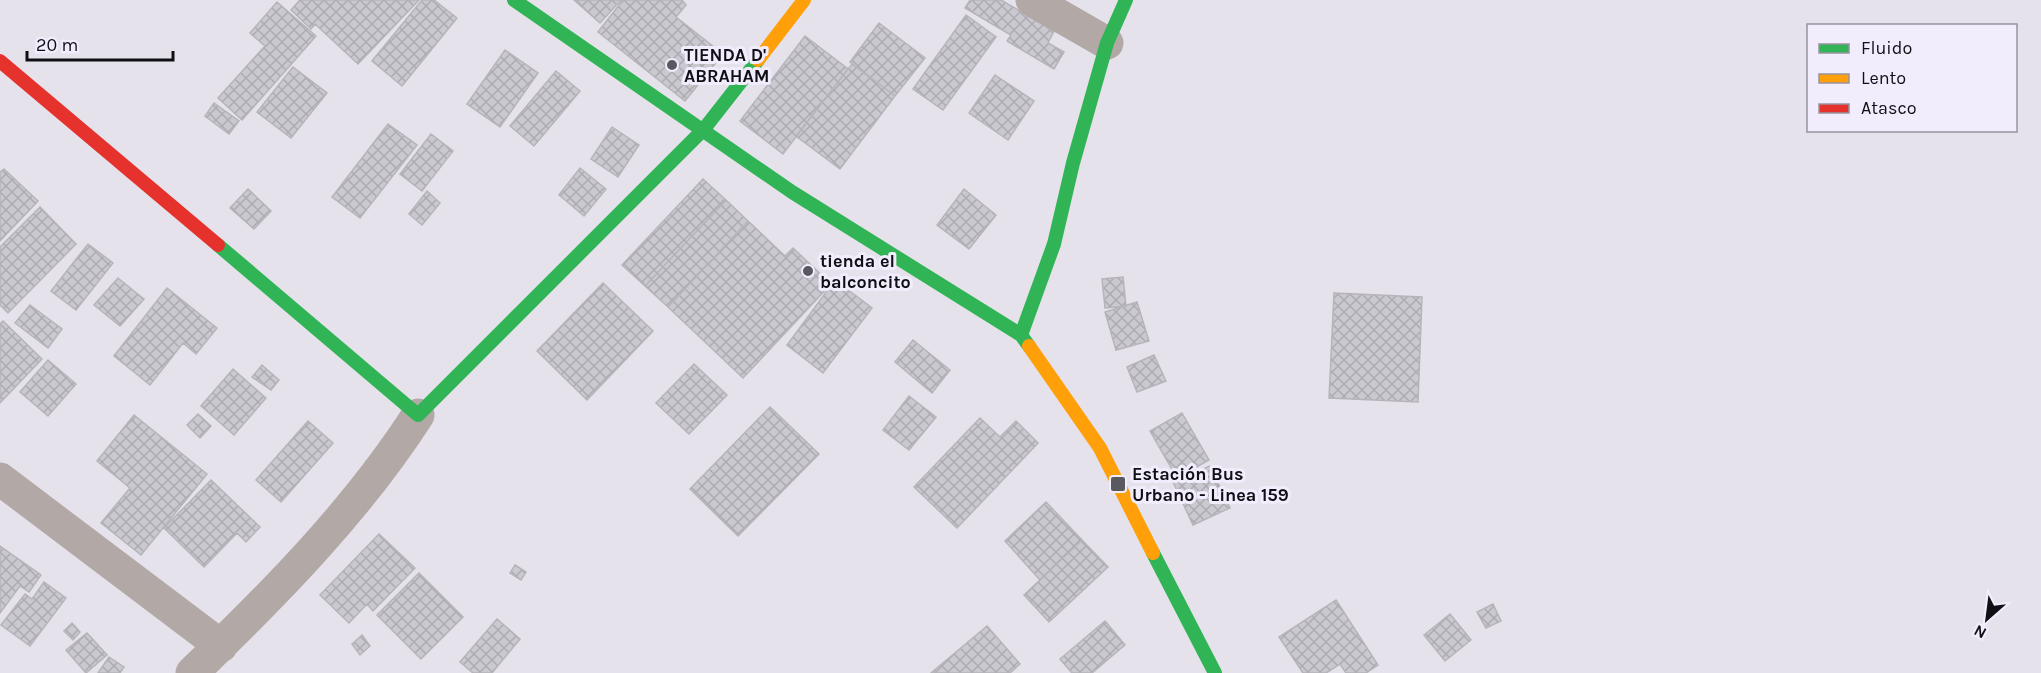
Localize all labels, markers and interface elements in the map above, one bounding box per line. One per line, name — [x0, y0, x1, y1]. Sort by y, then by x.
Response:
scale bar — [27, 24, 172, 62]
legend — [1807, 24, 2017, 132]
text: 20 m — [36, 34, 78, 56]
text: Fluido — [1861, 37, 1912, 59]
place label: TIENDA D' ABRAHAM — [684, 44, 769, 87]
marker: TIENDA D' ABRAHAM — [665, 58, 679, 72]
text: Lento — [1861, 67, 1906, 89]
text: Atasco — [1861, 97, 1917, 119]
place label: tienda el balconcito — [820, 250, 911, 293]
marker: tienda el balconcito — [801, 264, 815, 278]
place label: Estación Bus Urbano - Linea 159 — [1132, 463, 1289, 506]
marker: Estación Bus Urbano - Linea 159 — [1109, 475, 1127, 493]
north arrow — [1957, 589, 2017, 649]
text: N — [1971, 621, 1990, 643]

